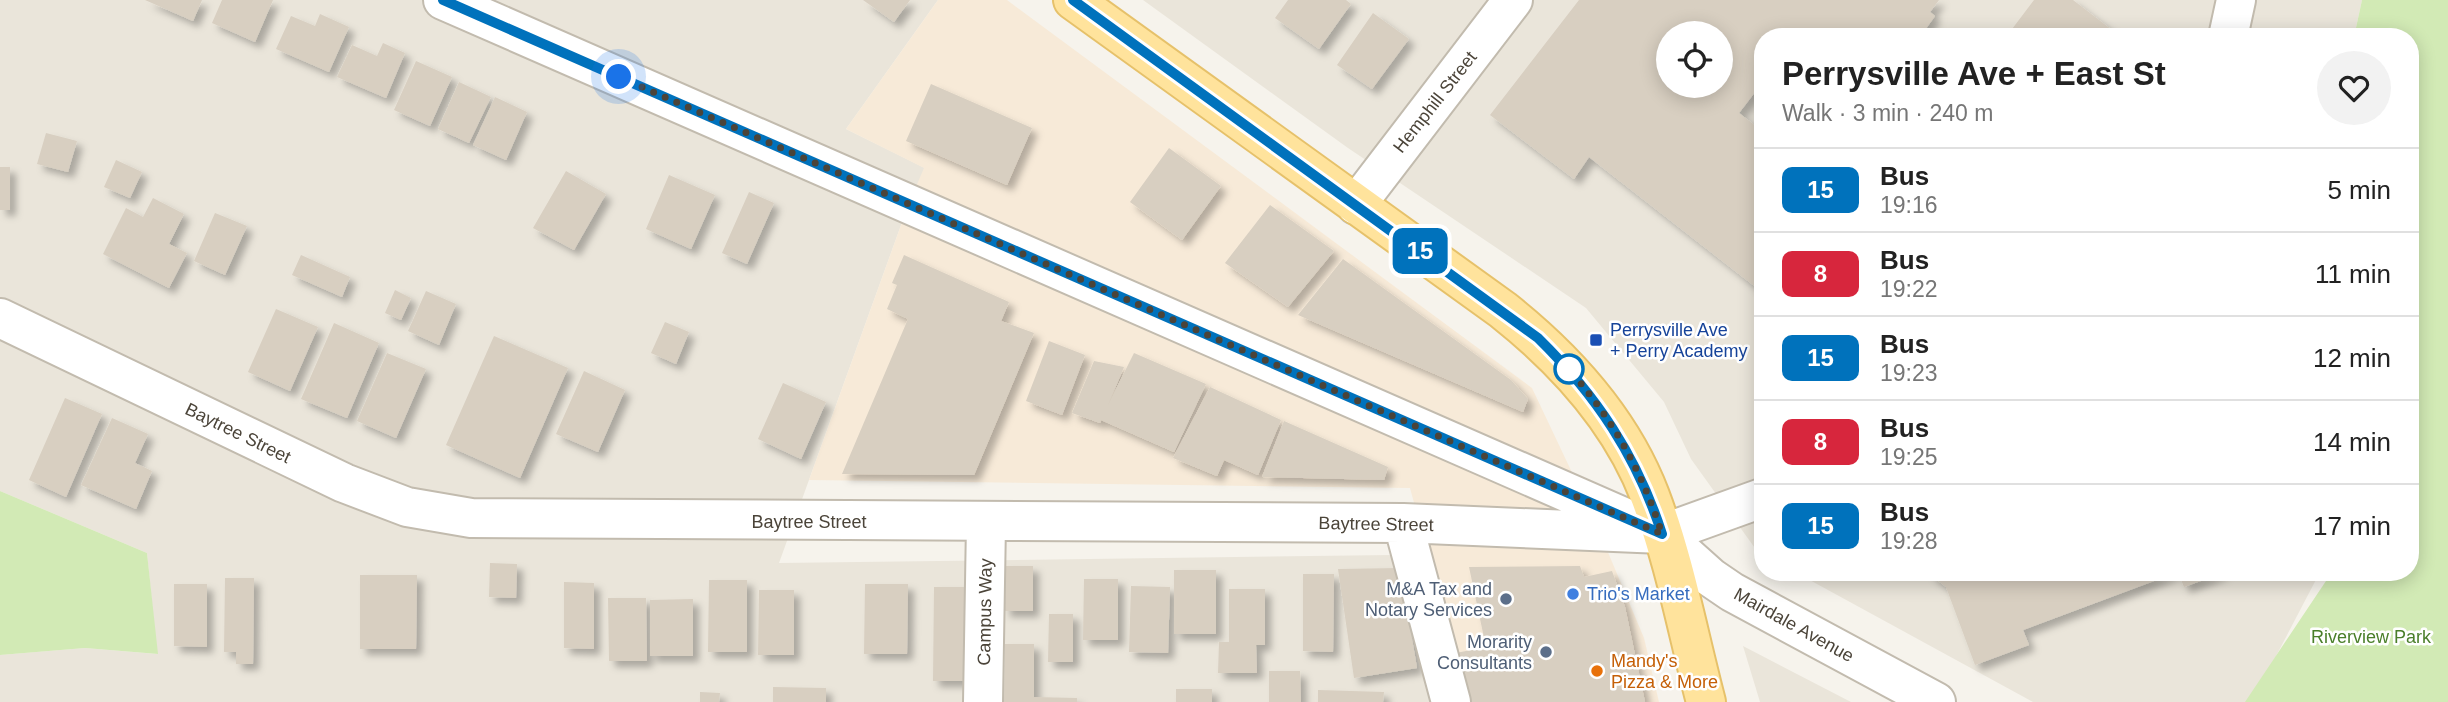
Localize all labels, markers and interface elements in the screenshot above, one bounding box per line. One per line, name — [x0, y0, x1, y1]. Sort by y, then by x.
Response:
map controls — [1656, 21, 1733, 98]
button: locate — [1656, 21, 1733, 98]
street label: Hemphill Street — [1389, 47, 1481, 157]
button: heart — [2317, 51, 2391, 125]
text: Perrysville Ave + East St — [1782, 55, 2166, 92]
your location — [601, 59, 636, 94]
text: Walk · 3 min · 240 m — [1782, 100, 1993, 126]
text: Bus — [1880, 161, 1929, 191]
text: 5 min — [2327, 175, 2391, 205]
text: 15 — [1807, 176, 1834, 203]
text: 19:16 — [1880, 192, 1938, 218]
line badge: 15 — [1388, 228, 1452, 274]
text: 15 — [1407, 237, 1433, 264]
text: Bus — [1880, 245, 1929, 275]
text: 11 min — [2315, 259, 2391, 289]
text: 8 — [1814, 260, 1827, 287]
text: 19:22 — [1880, 276, 1938, 302]
place label: Perrysville Ave + Perry Academy — [1610, 320, 1748, 361]
text: Bus — [1880, 329, 1929, 359]
marker: Perrysville Ave + Perry Academy — [1588, 332, 1604, 348]
text: 12 min — [2313, 343, 2391, 373]
text: 15 — [1807, 344, 1834, 371]
unlabelled marker — [1554, 354, 1584, 384]
text: 19:23 — [1880, 360, 1938, 386]
street label: Baytree Street — [182, 399, 294, 467]
text: Bus — [1880, 413, 1929, 443]
text: 14 min — [2313, 427, 2391, 457]
text: 8 — [1814, 428, 1827, 455]
text: 19:25 — [1880, 444, 1938, 470]
text: Bus — [1880, 497, 1929, 527]
text: 17 min — [2313, 511, 2391, 541]
street label: Baytree Street — [751, 512, 867, 532]
text: 15 — [1807, 512, 1834, 539]
street label: Baytree Street — [1318, 513, 1434, 535]
text: 19:28 — [1880, 528, 1938, 554]
street label: Campus Way — [974, 558, 996, 666]
place label: M&A Tax and Notary Services — [1365, 579, 1492, 620]
place label: Trio's Market — [1587, 584, 1690, 604]
street label: Mairdale Avenue — [1731, 584, 1857, 666]
marker: Trio's Market — [1565, 586, 1581, 602]
marker: M&A Tax and Notary Services — [1498, 591, 1514, 607]
park label: Riverview Park — [2311, 627, 2432, 647]
place label: Morarity Consultants — [1437, 632, 1532, 673]
marker: Morarity Consultants — [1538, 644, 1554, 660]
place label: Mandy's Pizza & More — [1611, 651, 1718, 692]
marker: Mandy's Pizza & More — [1589, 663, 1605, 679]

